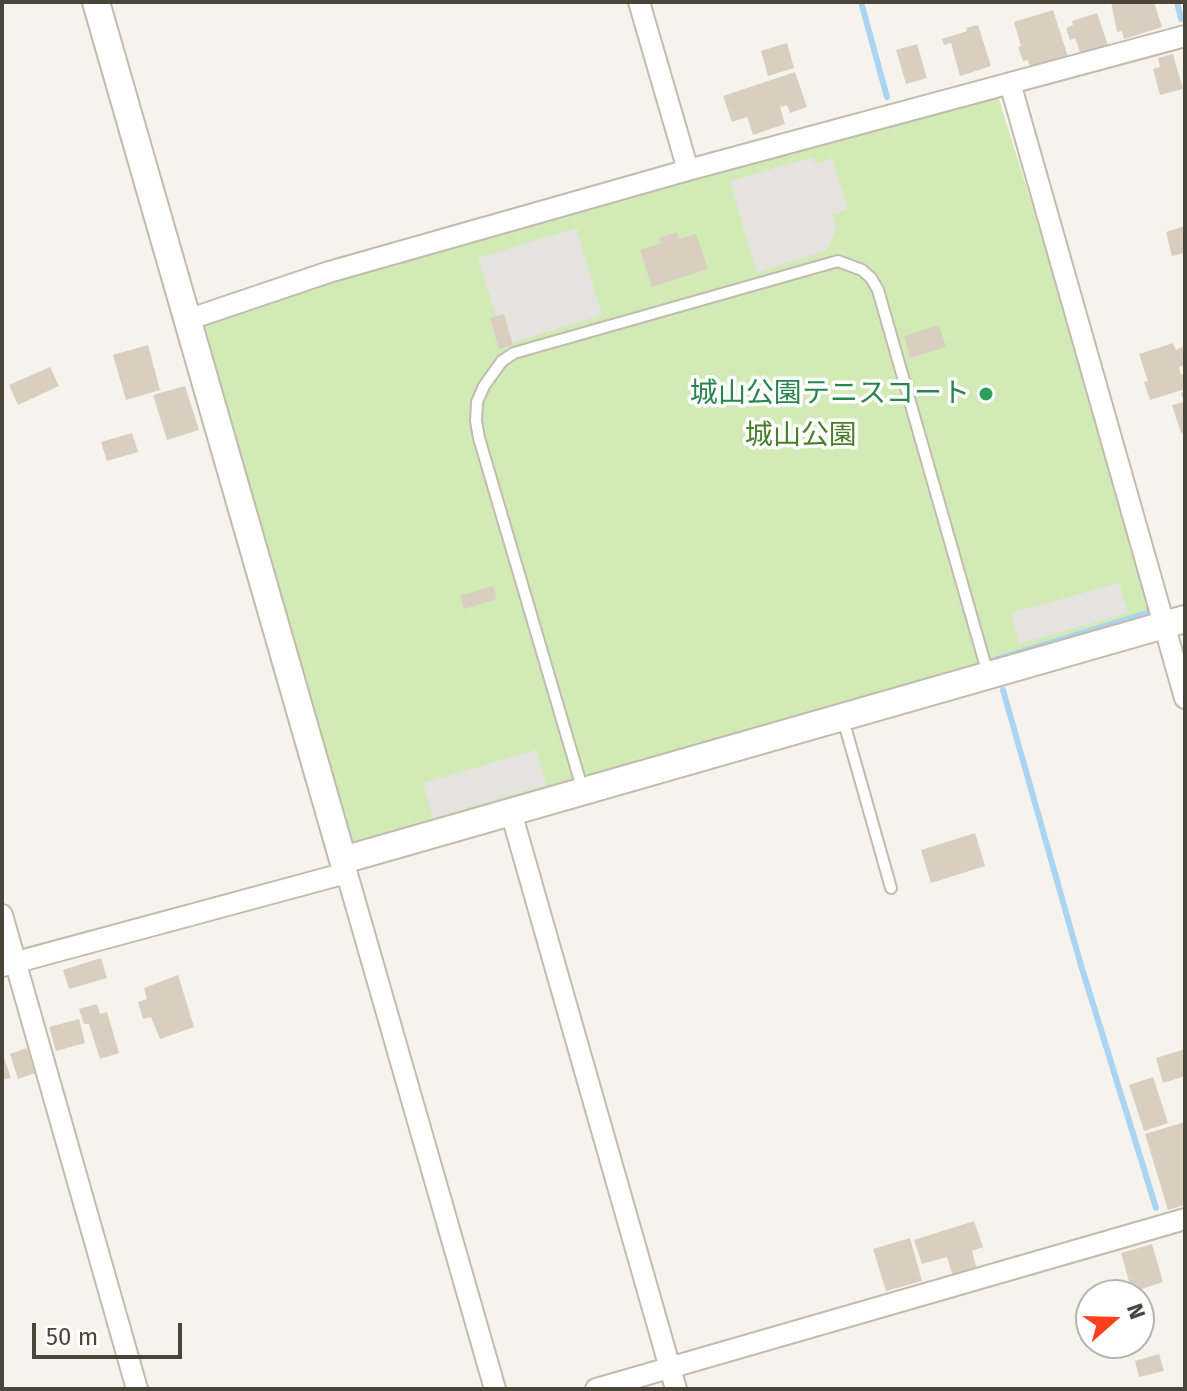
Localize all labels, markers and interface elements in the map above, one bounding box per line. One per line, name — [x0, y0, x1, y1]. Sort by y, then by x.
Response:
place label: 城山公園テニスコート — [690, 377, 970, 411]
marker: 城山公園テニスコート — [977, 385, 995, 403]
park label: 城山公園 — [745, 419, 857, 453]
north arrow — [1075, 1279, 1155, 1359]
text: N — [1121, 1300, 1151, 1323]
scale bar — [36, 1307, 186, 1357]
text: 50 m — [46, 1323, 98, 1351]

